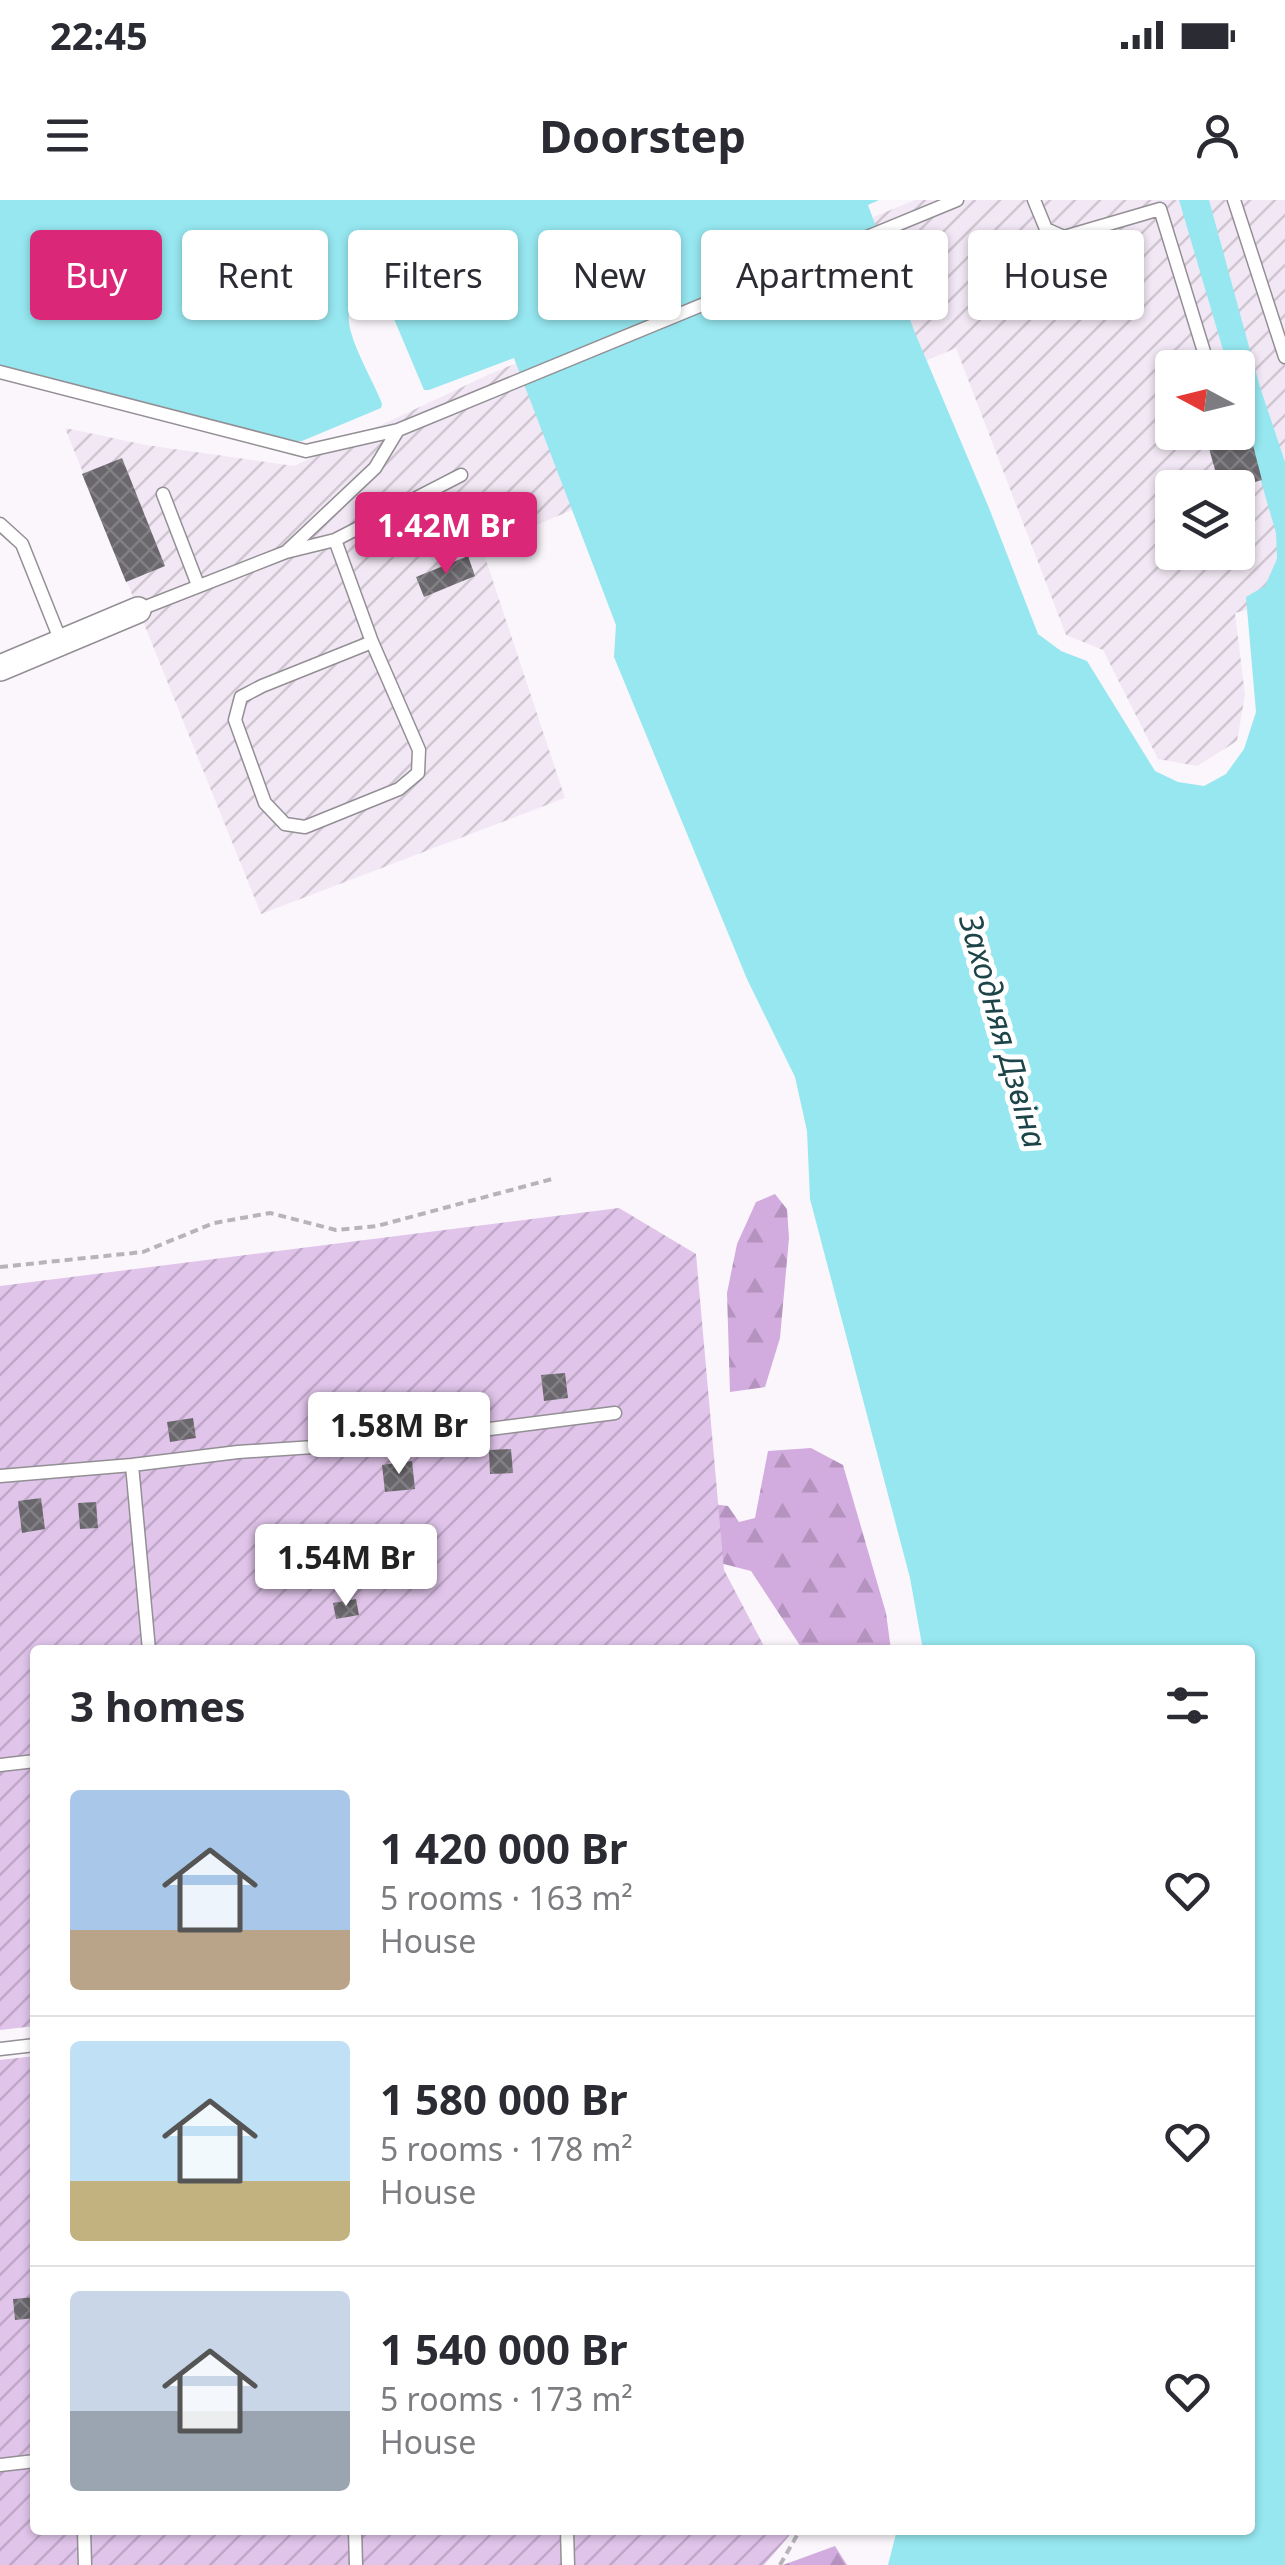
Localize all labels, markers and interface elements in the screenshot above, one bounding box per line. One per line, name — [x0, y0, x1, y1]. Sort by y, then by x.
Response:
text: 22:45 — [50, 9, 148, 61]
text: Doorstep — [539, 105, 746, 166]
icon: menu — [40, 108, 95, 163]
icon: person — [1190, 108, 1245, 163]
chip: Buy — [30, 230, 162, 320]
chip: Rent — [182, 230, 328, 320]
chip: Filters — [348, 230, 518, 320]
chip: New — [538, 230, 681, 320]
chip: Apartment — [701, 230, 948, 320]
chip: House — [968, 230, 1144, 320]
north arrow — [1155, 350, 1255, 450]
map controls — [1155, 350, 1255, 570]
button: layers — [1155, 470, 1255, 570]
pin: 1.42M Br — [343, 492, 549, 577]
text: 1.42M Br — [377, 503, 515, 546]
water label: Заходняя Дзвіна — [950, 908, 1058, 1153]
pin: 1.58M Br — [296, 1392, 502, 1477]
text: 1.58M Br — [330, 1403, 468, 1446]
pin: 1.54M Br — [243, 1524, 449, 1609]
text: 1.54M Br — [277, 1535, 415, 1578]
text: 3 homes — [70, 1677, 246, 1734]
icon: filters — [1160, 1678, 1215, 1733]
text: 1 420 000 Br — [380, 1819, 628, 1876]
icon: home — [150, 1830, 270, 1950]
icon: heart — [1160, 1863, 1215, 1918]
text: 5 rooms · 163 m² — [380, 1876, 633, 1919]
text: House — [380, 1919, 476, 1962]
text: 1 580 000 Br — [380, 2070, 628, 2127]
icon: home — [150, 2081, 270, 2201]
icon: heart — [1160, 2114, 1215, 2169]
text: 5 rooms · 178 m² — [380, 2127, 633, 2170]
text: House — [380, 2170, 476, 2213]
text: 1 540 000 Br — [380, 2320, 628, 2377]
icon: home — [150, 2331, 270, 2451]
icon: heart — [1160, 2364, 1215, 2419]
text: 5 rooms · 173 m² — [380, 2377, 633, 2420]
text: House — [380, 2420, 476, 2463]

